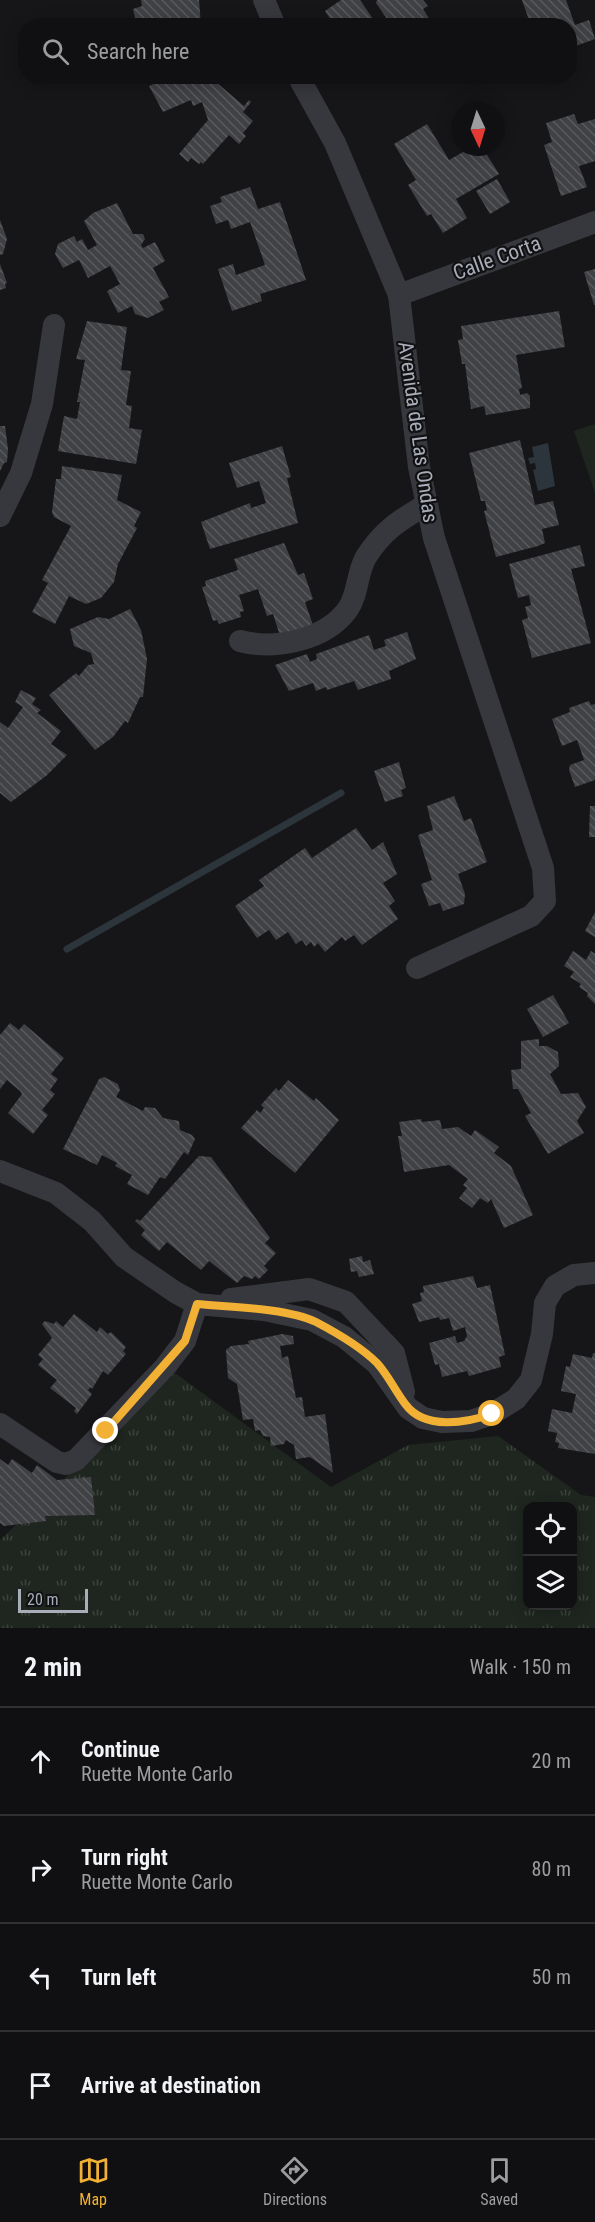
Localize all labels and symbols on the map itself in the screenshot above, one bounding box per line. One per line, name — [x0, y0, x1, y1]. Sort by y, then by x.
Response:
north arrow — [451, 102, 505, 156]
street label: Calle Corta — [450, 231, 544, 285]
street label: Avenida de Las Ondas — [393, 340, 443, 524]
route start — [478, 1400, 504, 1426]
route end — [92, 1417, 118, 1443]
scale bar — [18, 1586, 88, 1614]

